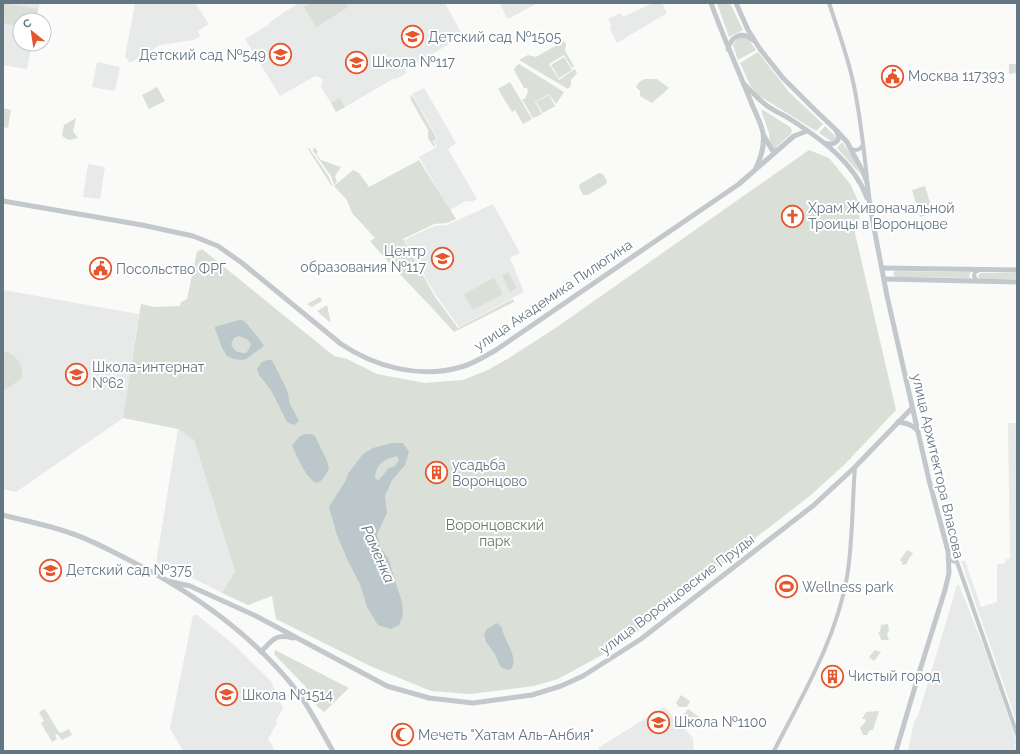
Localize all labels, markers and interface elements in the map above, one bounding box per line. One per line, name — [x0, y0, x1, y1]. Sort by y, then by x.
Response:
north arrow — [12, 12, 52, 52]
text: С — [21, 16, 34, 31]
school or university icon: Детский сад №1505 — [400, 24, 426, 50]
place label: Детский сад №1505 — [428, 29, 562, 45]
school or university icon: Детский сад №549 — [268, 42, 294, 68]
place label: Детский сад №549 — [139, 47, 266, 63]
school or university icon: Школа №117 — [343, 49, 369, 75]
place label: Школа №117 — [372, 54, 456, 70]
public building icon: Москва 117393 — [880, 63, 906, 89]
place label: Москва 117393 — [908, 68, 1005, 84]
place label: Храм Живоначальной Троицы в Воронцове — [808, 200, 955, 232]
church icon: Храм Живоначальной Троицы в Воронцове — [780, 203, 806, 229]
street label: улица Академика Пилюгина — [471, 236, 635, 354]
place label: Центр образования №117 — [300, 243, 426, 275]
school or university icon: Центр образования №117 — [429, 246, 455, 272]
public building icon: Посольство ФРГ — [88, 256, 114, 282]
place label: Посольство ФРГ — [116, 261, 226, 277]
place label: Школа-интернат №62 — [92, 359, 205, 391]
school or university icon: Школа-интернат №62 — [64, 362, 90, 388]
street label: улица Архитектора Власова — [909, 372, 967, 560]
place label: усадьба Воронцово — [452, 457, 527, 489]
building icon: усадьба Воронцово — [423, 460, 449, 486]
park label: Воронцовский парк — [446, 517, 544, 549]
water label: Раменка — [357, 522, 399, 586]
street label: улица Воронцовские Пруды — [597, 531, 757, 657]
school or university icon: Детский сад №375 — [38, 557, 64, 583]
place label: Детский сад №375 — [66, 562, 192, 578]
sports icon: Wellness park — [774, 574, 800, 600]
place label: Wellness park — [802, 579, 894, 595]
building icon: Чистый город — [820, 663, 846, 689]
place label: Чистый город — [848, 668, 940, 684]
school or university icon: Школа №1514 — [214, 682, 240, 708]
place label: Школа №1514 — [242, 687, 333, 703]
school or university icon: Школа №1100 — [646, 709, 672, 735]
place label: Школа №1100 — [674, 714, 767, 730]
mosque icon: Мечеть "Хатам Аль-Анбия" — [389, 722, 415, 748]
place label: Мечеть "Хатам Аль-Анбия" — [418, 727, 594, 743]

